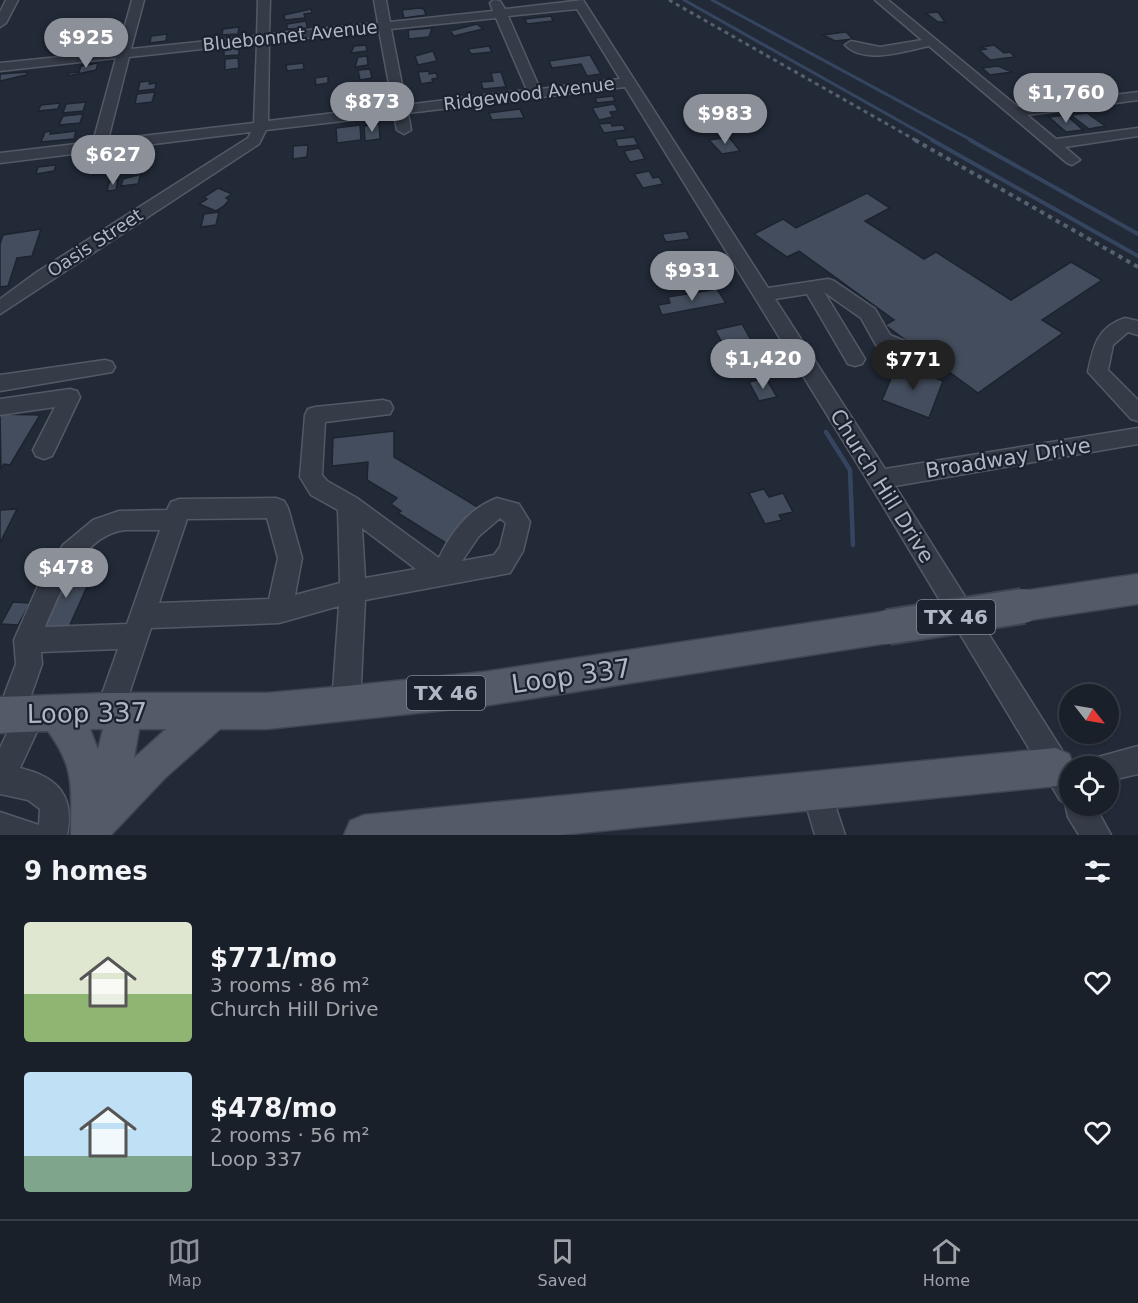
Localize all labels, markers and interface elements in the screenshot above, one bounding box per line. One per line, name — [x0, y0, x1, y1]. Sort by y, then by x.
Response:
street label: Bluebonnet Avenue — [201, 16, 378, 55]
pin: $925 — [50, 18, 122, 69]
text: $925 — [58, 25, 114, 49]
street label: Ridgewood Avenue — [442, 73, 616, 114]
pin: $1,760 — [1017, 73, 1115, 124]
text: $1,760 — [1027, 80, 1105, 104]
pin: $873 — [336, 82, 408, 133]
text: $873 — [344, 89, 400, 113]
pin: $983 — [689, 94, 761, 145]
text: $983 — [697, 101, 753, 125]
pin: $627 — [77, 135, 149, 186]
text: $627 — [85, 142, 141, 166]
street label: Oasis Street — [43, 204, 146, 281]
pin: $931 — [656, 251, 728, 302]
text: $931 — [664, 258, 720, 282]
pin: $1,420 — [714, 339, 812, 390]
pin: $771 — [877, 340, 949, 391]
text: $1,420 — [724, 346, 802, 370]
text: $771 — [885, 347, 941, 371]
street label: Church Hill Drive — [825, 405, 939, 567]
street label: Broadway Drive — [924, 433, 1092, 483]
pin: $478 — [30, 548, 102, 599]
text: $478 — [38, 555, 94, 579]
road number: TX 46 — [917, 600, 995, 634]
street label: Loop 337 — [509, 653, 633, 699]
road number: TX 46 — [407, 676, 485, 710]
north arrow — [1059, 684, 1119, 744]
map controls — [1059, 684, 1119, 816]
street label: Loop 337 — [27, 697, 147, 729]
button: locate — [1059, 756, 1119, 816]
icon: filters — [1081, 855, 1114, 888]
text: 9 homes — [24, 856, 148, 886]
text: $771/mo — [210, 943, 337, 973]
icon: home — [72, 946, 144, 1018]
icon: heart — [1081, 966, 1114, 999]
text: 3 rooms · 86 m² — [210, 973, 370, 997]
text: Church Hill Drive — [210, 997, 379, 1021]
text: $478/mo — [210, 1093, 337, 1123]
icon: home — [72, 1096, 144, 1168]
icon: heart — [1081, 1116, 1114, 1149]
text: 2 rooms · 56 m² — [210, 1123, 370, 1147]
text: Loop 337 — [210, 1147, 303, 1171]
tab: Map — [168, 1235, 202, 1290]
tab: Saved — [538, 1235, 587, 1290]
tab: Home — [923, 1235, 970, 1290]

